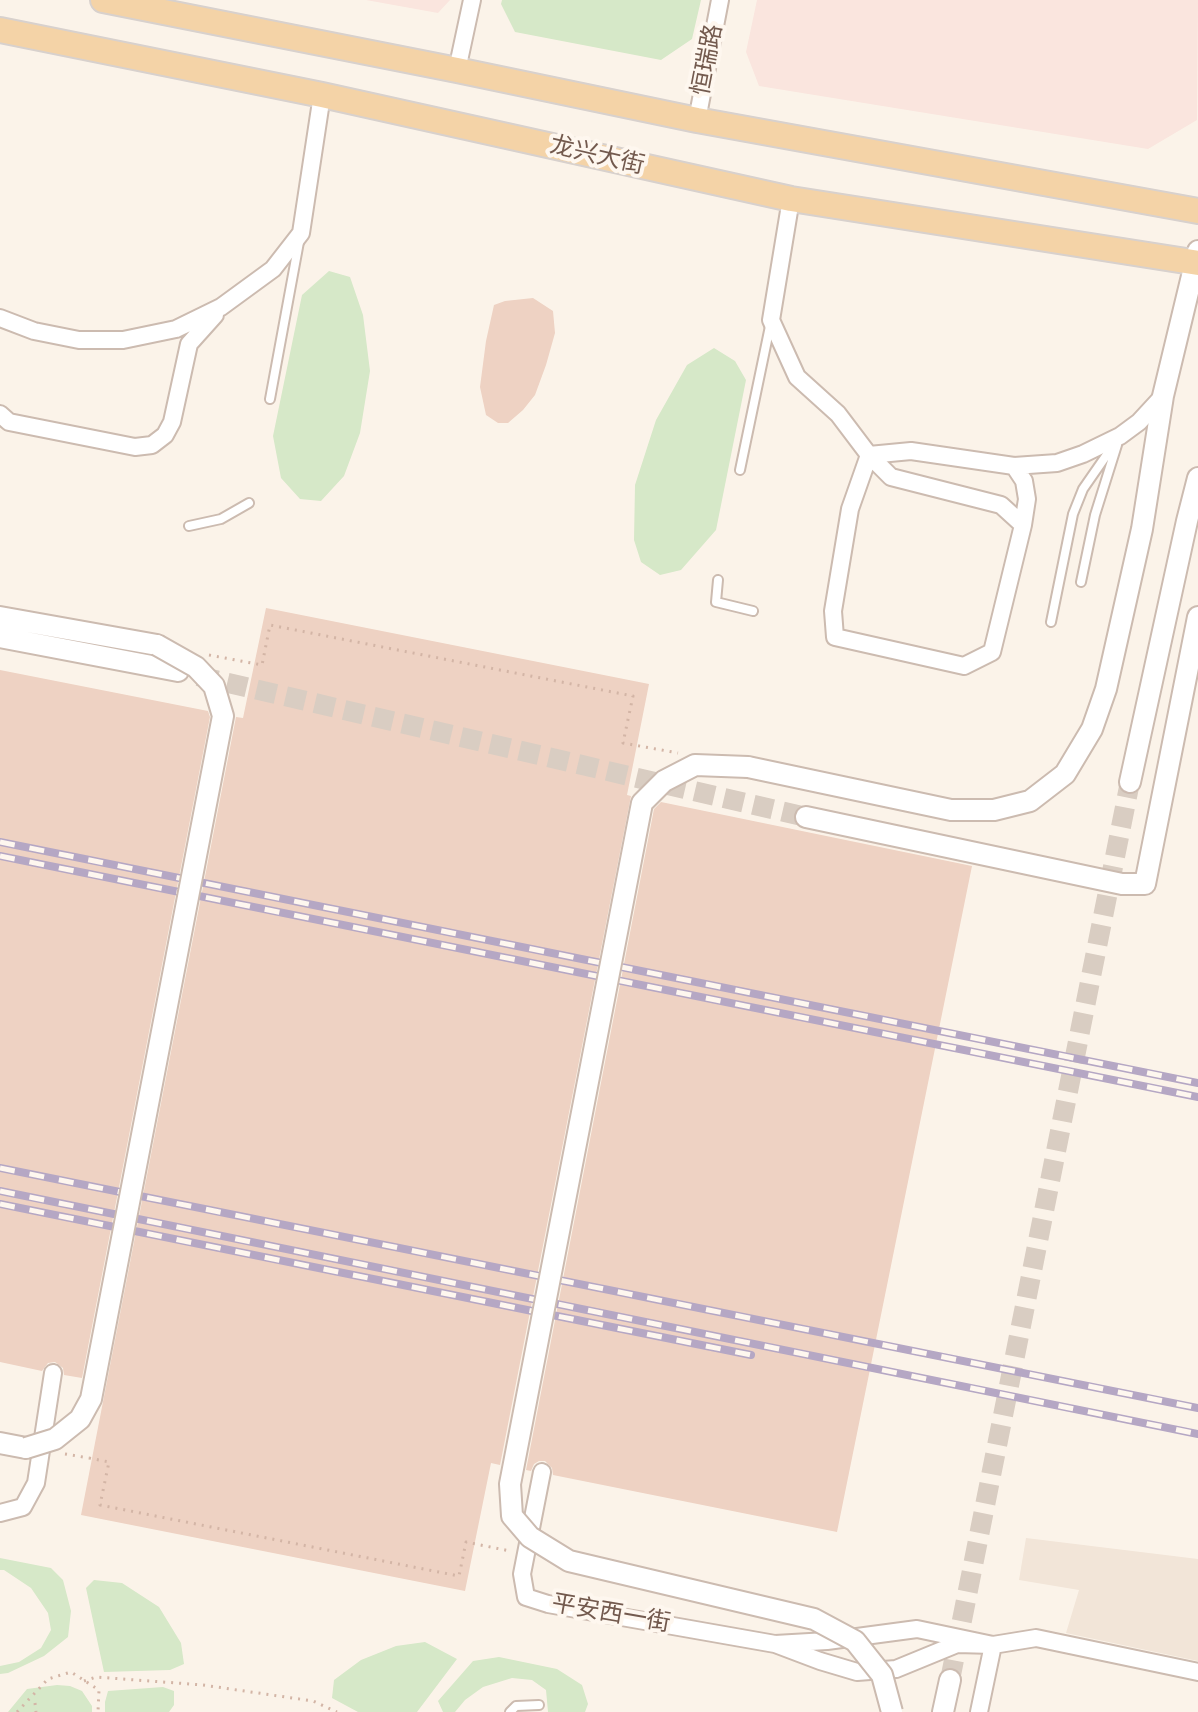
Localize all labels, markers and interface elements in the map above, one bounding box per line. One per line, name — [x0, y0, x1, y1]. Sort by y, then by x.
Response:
street label: 恒瑞路 — [687, 22, 729, 98]
street label: 龙兴大街 — [547, 131, 647, 181]
street label: 平安西一街 — [549, 1589, 673, 1639]

